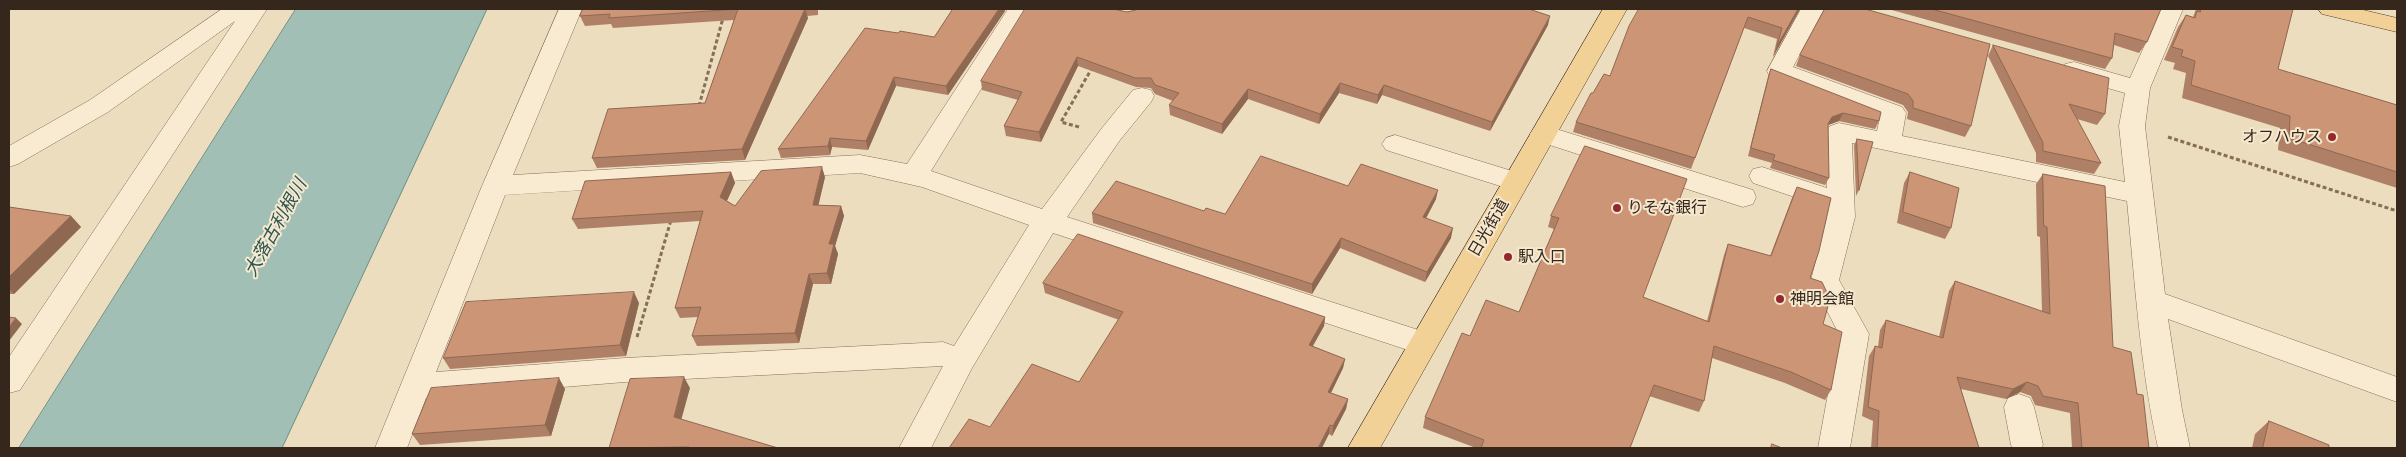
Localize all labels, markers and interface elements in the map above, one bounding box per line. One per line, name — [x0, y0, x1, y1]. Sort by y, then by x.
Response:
place label: オフハウス — [2242, 127, 2322, 147]
marker: オフハウス — [2326, 131, 2338, 143]
water label: 大落古利根川 — [240, 176, 312, 280]
street label: 日光街道 — [1465, 195, 1513, 261]
place label: りそな銀行 — [1627, 198, 1707, 218]
marker: りそな銀行 — [1611, 202, 1623, 214]
place label: 駅入口 — [1518, 247, 1566, 267]
marker: 駅入口 — [1502, 251, 1514, 263]
place label: 神明会館 — [1790, 289, 1854, 309]
marker: 神明会館 — [1774, 293, 1786, 305]

